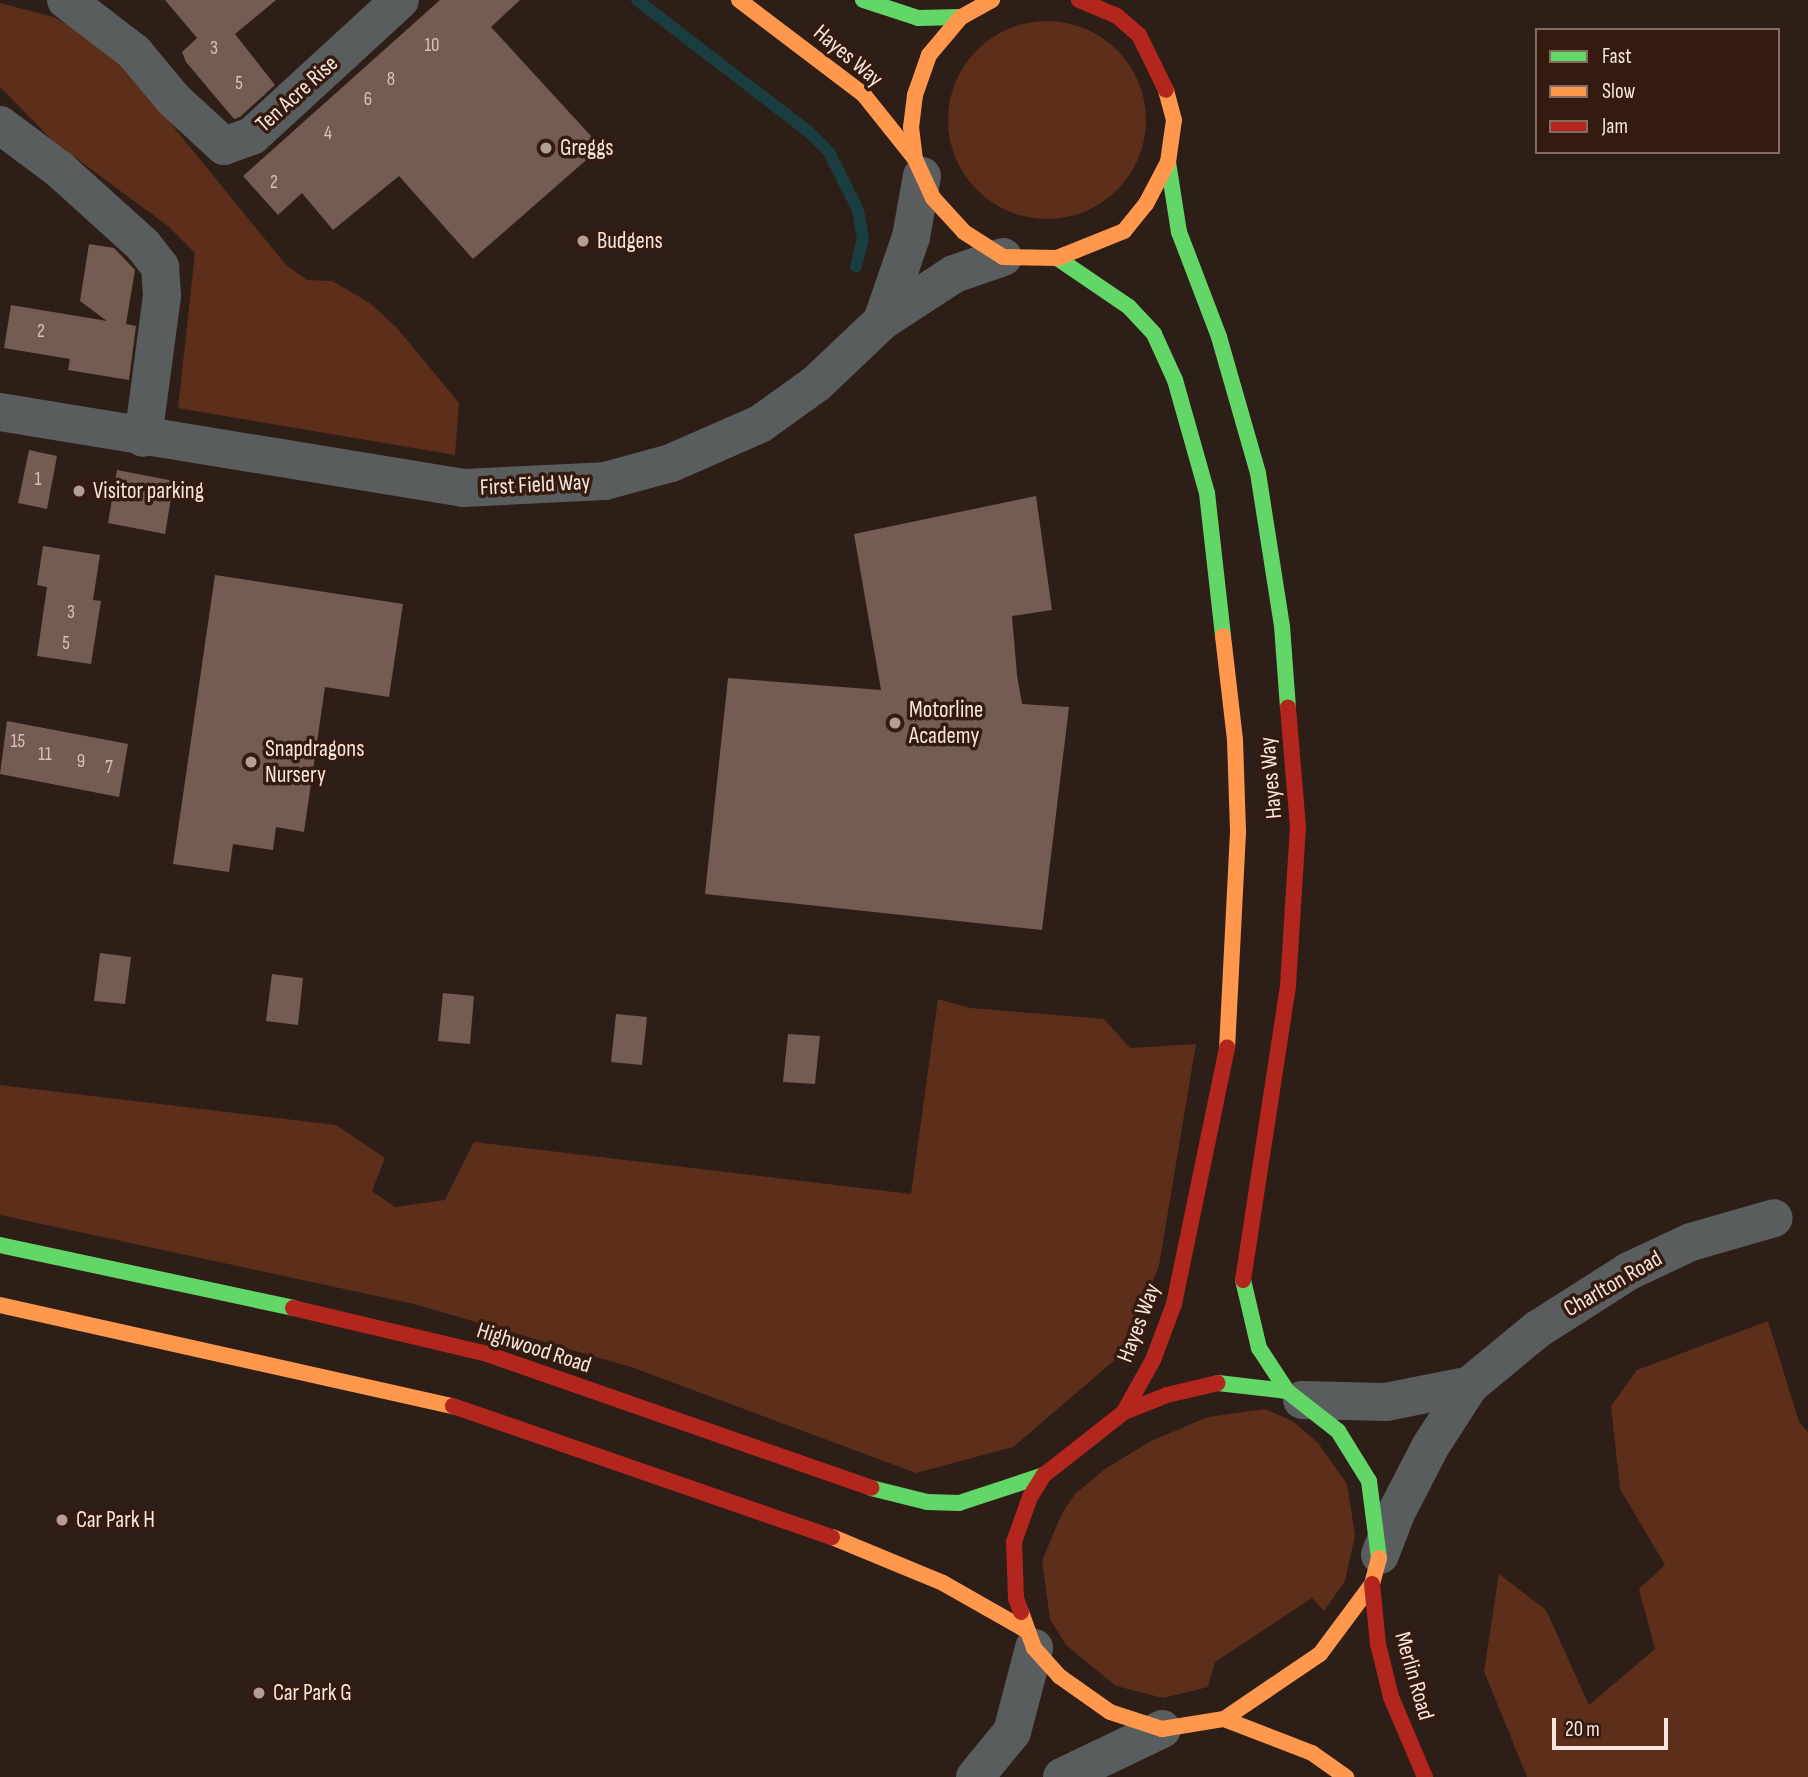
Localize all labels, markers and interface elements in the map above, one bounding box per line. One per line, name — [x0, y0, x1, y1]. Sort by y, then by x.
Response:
street label: Hayes Way — [808, 19, 888, 93]
legend — [1535, 28, 1780, 154]
house number: 10 — [424, 35, 440, 57]
house number: 3 — [210, 38, 218, 60]
text: Fast — [1602, 44, 1632, 69]
street label: Ten Acre Rise — [250, 50, 344, 138]
house number: 8 — [387, 69, 395, 91]
house number: 5 — [235, 73, 243, 95]
text: Slow — [1602, 79, 1635, 104]
house number: 6 — [364, 89, 372, 111]
text: Jam — [1602, 114, 1628, 139]
house number: 4 — [324, 123, 332, 145]
place label: Greggs — [560, 134, 614, 162]
marker: Greggs — [538, 140, 554, 156]
house number: 2 — [270, 172, 278, 194]
place label: Budgens — [597, 227, 663, 255]
marker: Budgens — [575, 233, 591, 249]
house number: 2 — [37, 321, 45, 343]
street label: First Field Way — [479, 468, 591, 502]
house number: 1 — [35, 469, 41, 491]
place label: Visitor parking — [93, 477, 204, 505]
marker: Visitor parking — [71, 483, 87, 499]
house number: 3 — [67, 602, 75, 624]
house number: 5 — [62, 633, 70, 655]
place label: Motorline Academy — [909, 696, 983, 750]
marker: Motorline Academy — [887, 715, 903, 731]
house number: 15 — [11, 731, 25, 753]
place label: Snapdragons Nursery — [265, 735, 364, 789]
street label: Hayes Way — [1254, 736, 1288, 820]
house number: 11 — [38, 744, 52, 766]
house number: 9 — [77, 751, 85, 773]
marker: Snapdragons Nursery — [243, 754, 259, 770]
house number: 7 — [105, 757, 113, 779]
street label: Charlton Road — [1559, 1245, 1667, 1323]
street label: Hayes Way — [1111, 1280, 1167, 1366]
street label: Highwood Road — [473, 1317, 595, 1379]
place label: Car Park H — [76, 1506, 155, 1534]
marker: Car Park H — [54, 1512, 70, 1528]
street label: Merlin Road — [1388, 1629, 1440, 1723]
place label: Car Park G — [273, 1679, 352, 1707]
marker: Car Park G — [251, 1685, 267, 1701]
scale bar — [1556, 1704, 1672, 1748]
text: 20 m — [1565, 1717, 1600, 1742]

